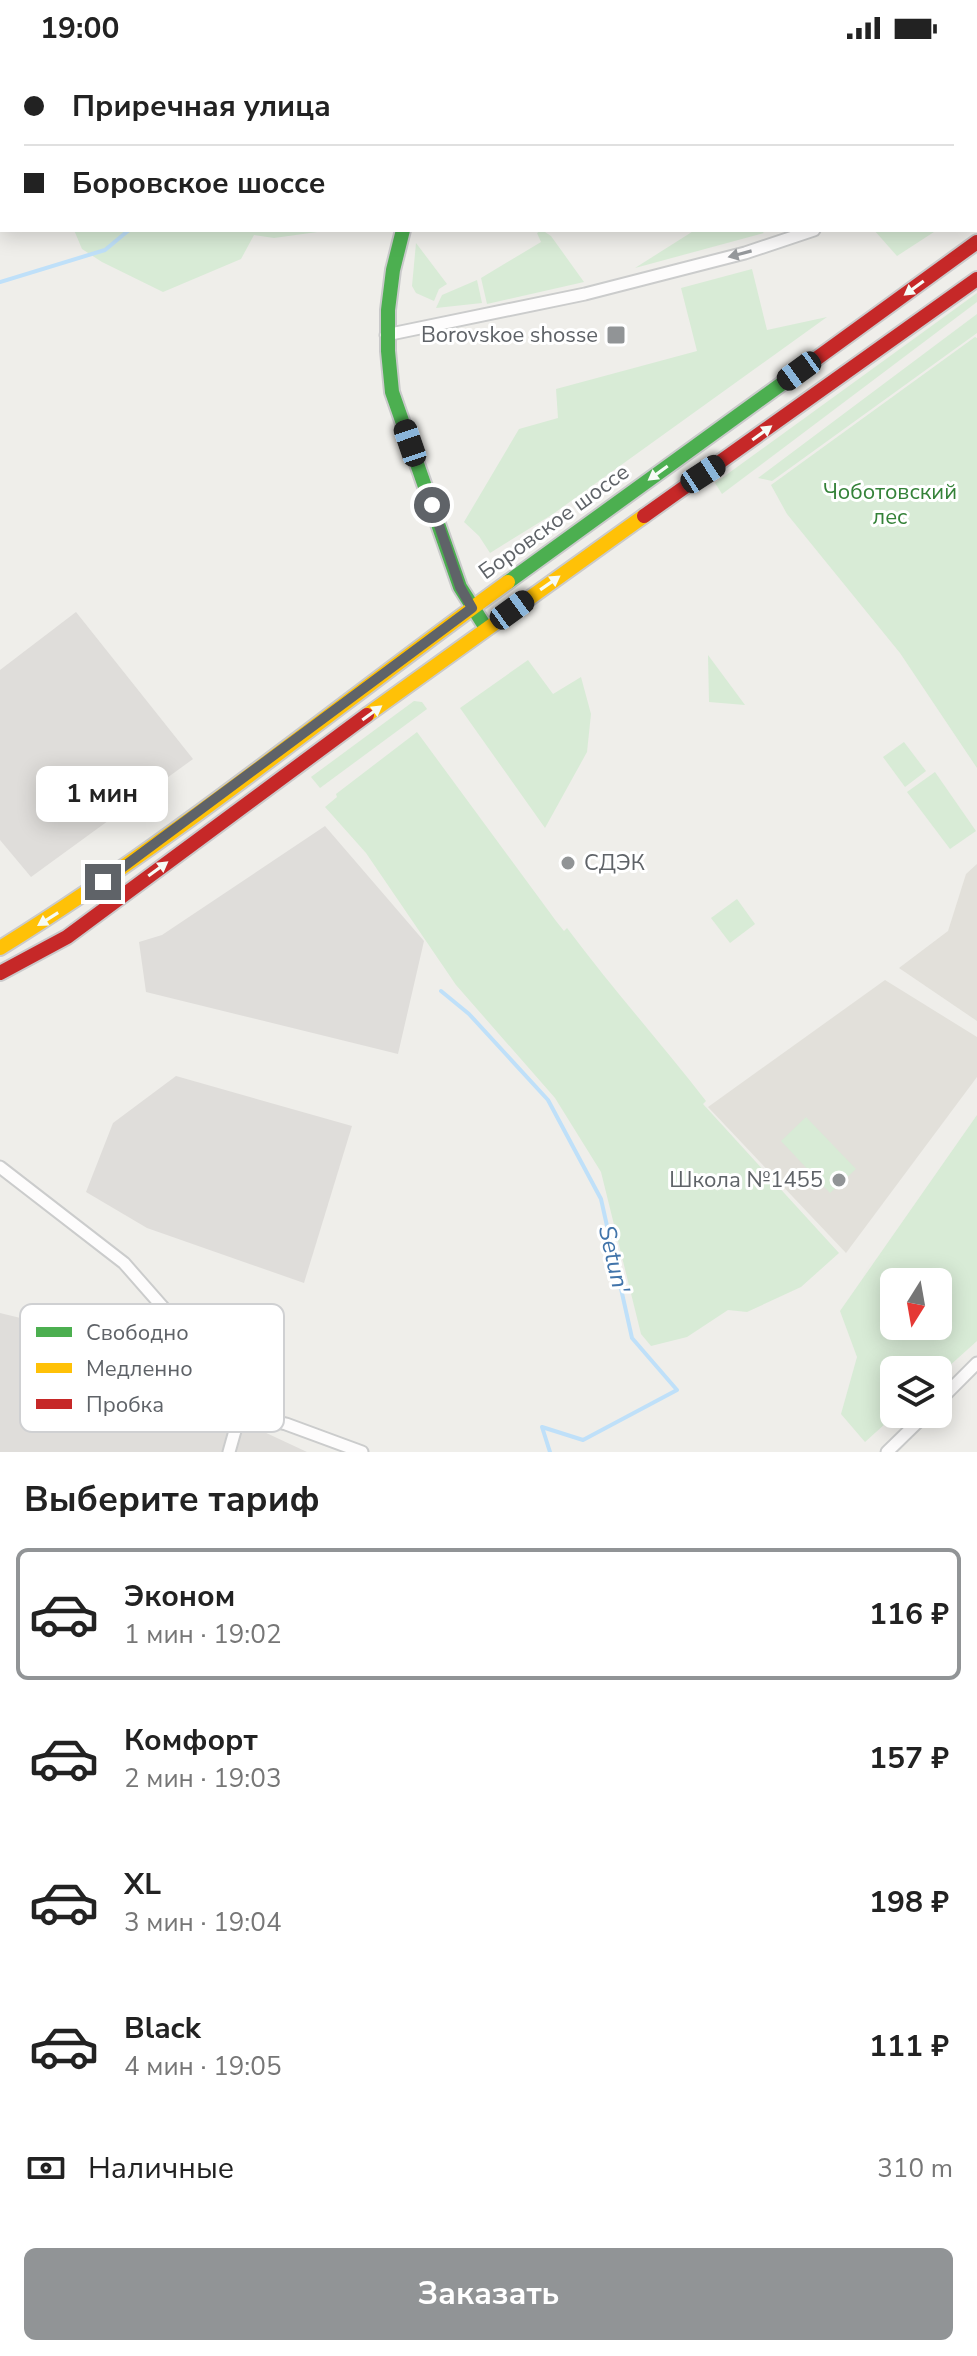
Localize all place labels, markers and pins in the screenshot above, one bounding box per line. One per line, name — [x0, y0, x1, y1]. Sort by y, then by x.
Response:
place label: Borovskoe shosse — [421, 320, 598, 350]
marker: Borovskoe shosse — [605, 324, 627, 346]
place label: СДЭК — [584, 848, 645, 878]
marker: СДЭК — [559, 854, 577, 872]
place label: Школа №1455 — [669, 1165, 823, 1195]
marker: Школа №1455 — [830, 1171, 848, 1189]

